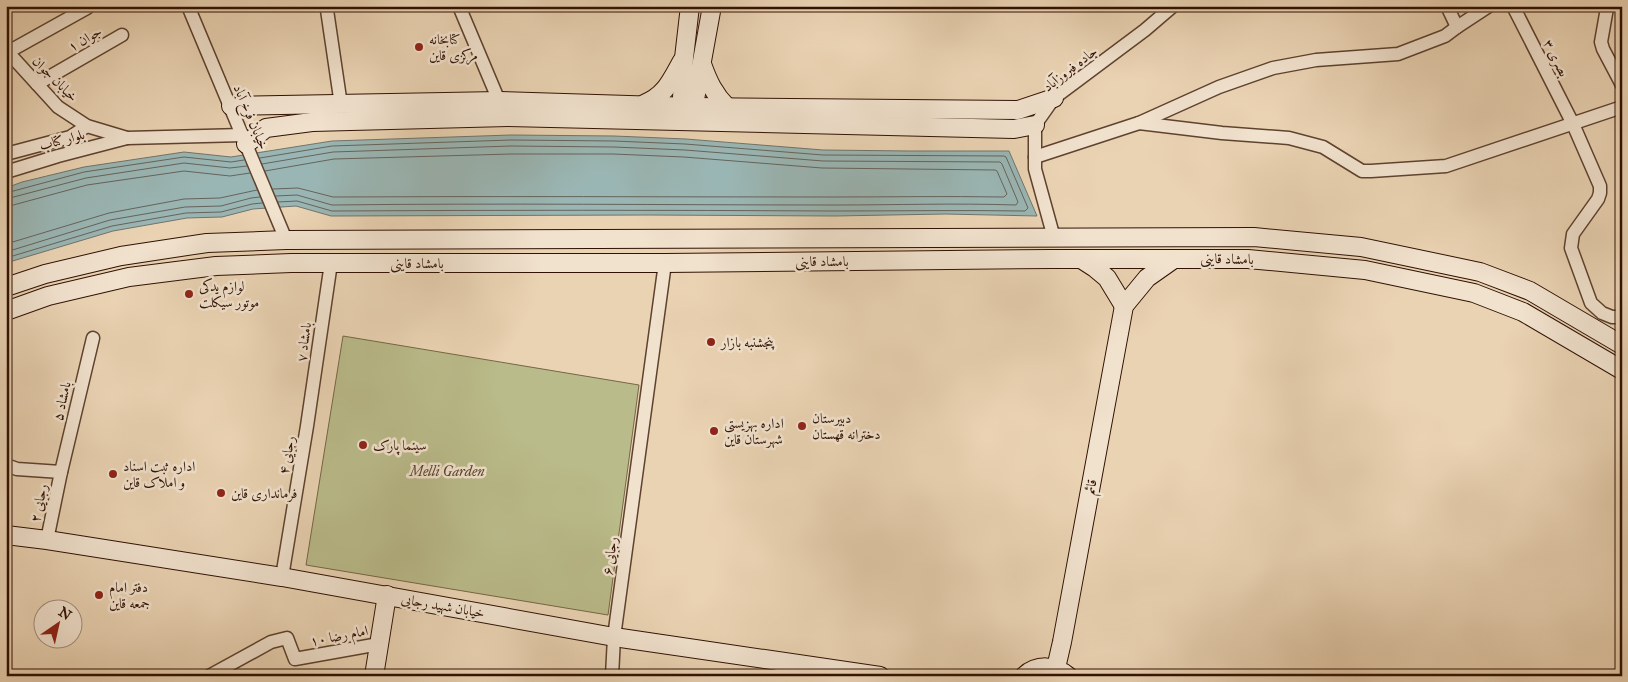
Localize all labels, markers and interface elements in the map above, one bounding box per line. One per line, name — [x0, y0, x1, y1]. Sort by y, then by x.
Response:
street label: جوان ۱ — [65, 23, 105, 55]
place label: کتابخانه مرکزی قاین — [429, 31, 478, 65]
street label: بصری ۳ — [1539, 37, 1573, 80]
marker: کتابخانه مرکزی قاین — [413, 41, 425, 53]
street label: جاده فیروزآباد — [1039, 42, 1101, 96]
street label: خیابان جوان — [29, 53, 81, 105]
street label: خیابان فرخ آباد — [226, 82, 272, 154]
street label: بلوار کتاب — [37, 126, 87, 154]
street label: بامشاد قاینی — [1200, 250, 1254, 269]
street label: بامشاد قاینی — [795, 253, 849, 271]
street label: بامشاد قاینی — [390, 255, 444, 273]
place label: لوازم یدکی موتور سیکلت — [199, 277, 259, 311]
marker: لوازم یدکی موتور سیکلت — [183, 288, 195, 300]
street label: بامشاد ۷ — [293, 321, 315, 363]
place label: پنجشنبه بازار — [719, 334, 775, 351]
marker: پنجشنبه بازار — [705, 336, 717, 348]
street label: بامشاد ۵ — [49, 379, 75, 422]
place label: دبیرستان دخترانه قهستان — [812, 410, 881, 443]
place label: اداره بهزیستی شهرستان قاین — [724, 415, 784, 449]
marker: دبیرستان دخترانه قهستان — [796, 420, 808, 432]
marker: اداره بهزیستی شهرستان قاین — [708, 425, 720, 437]
street label: رجایی ۴ — [275, 434, 300, 476]
place label: سینما پارک — [373, 437, 427, 456]
marker: سینما پارک — [357, 439, 369, 451]
place label: اداره ثبت اسناد و املاک قاین — [123, 458, 195, 491]
park label: Melli Garden — [407, 463, 485, 480]
marker: اداره ثبت اسناد و املاک قاین — [107, 468, 119, 480]
street label: قائم — [1081, 478, 1105, 497]
street label: رجایی ۲ — [27, 482, 52, 524]
place label: فرمانداری قاین — [231, 485, 297, 502]
marker: فرمانداری قاین — [215, 487, 227, 499]
street label: رجایی ۶ — [599, 536, 622, 577]
place label: دفتر امام جمعه قاین — [109, 579, 150, 612]
marker: دفتر امام جمعه قاین — [93, 589, 105, 601]
street label: خیابان شهید رجایی — [400, 590, 486, 623]
north arrow — [32, 600, 82, 650]
text: N — [55, 603, 75, 624]
street label: امام رضا ۱۰ — [308, 622, 370, 654]

